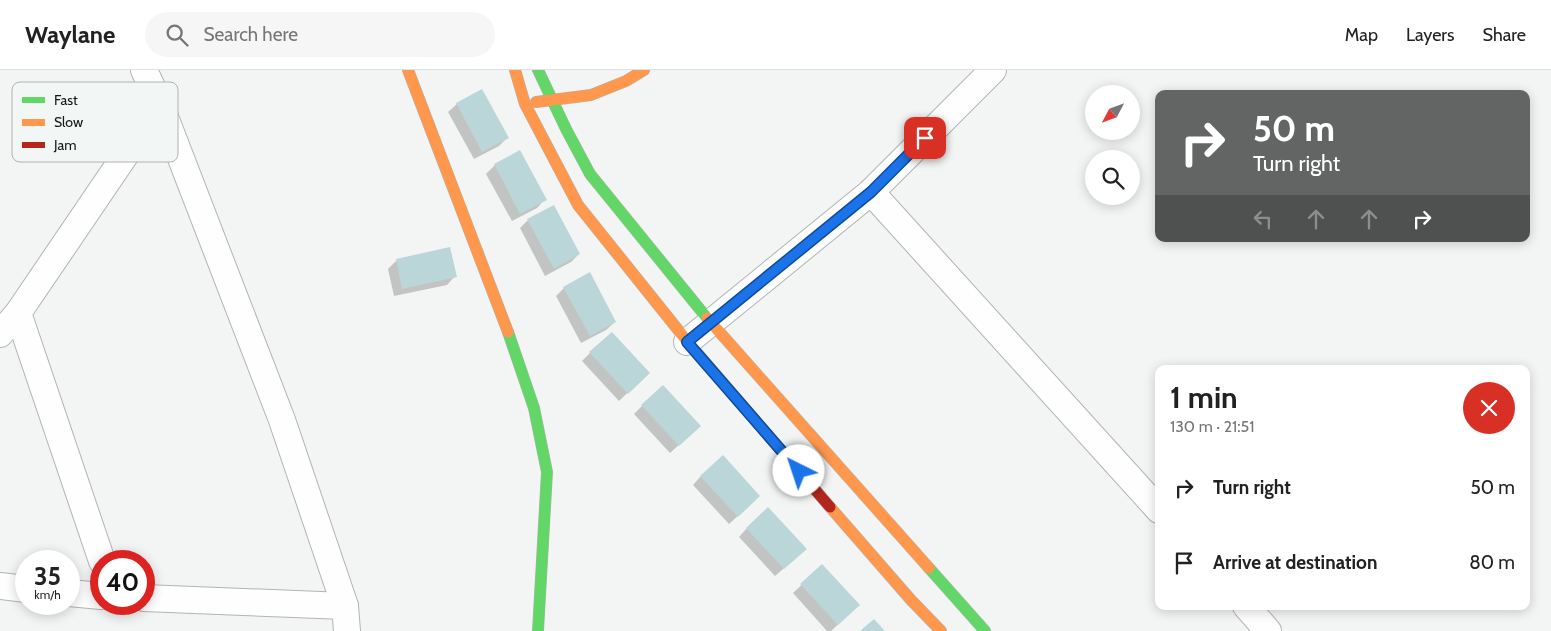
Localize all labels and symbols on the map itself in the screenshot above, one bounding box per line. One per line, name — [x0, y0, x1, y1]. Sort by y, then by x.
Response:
legend — [12, 82, 178, 162]
north arrow — [1085, 85, 1140, 140]
text: Fast — [54, 91, 78, 109]
text: Slow — [54, 113, 83, 131]
pin — [904, 117, 946, 159]
text: Jam — [53, 136, 76, 154]
position arrow — [772, 444, 824, 496]
speed limit sign: 40 — [90, 550, 155, 615]

